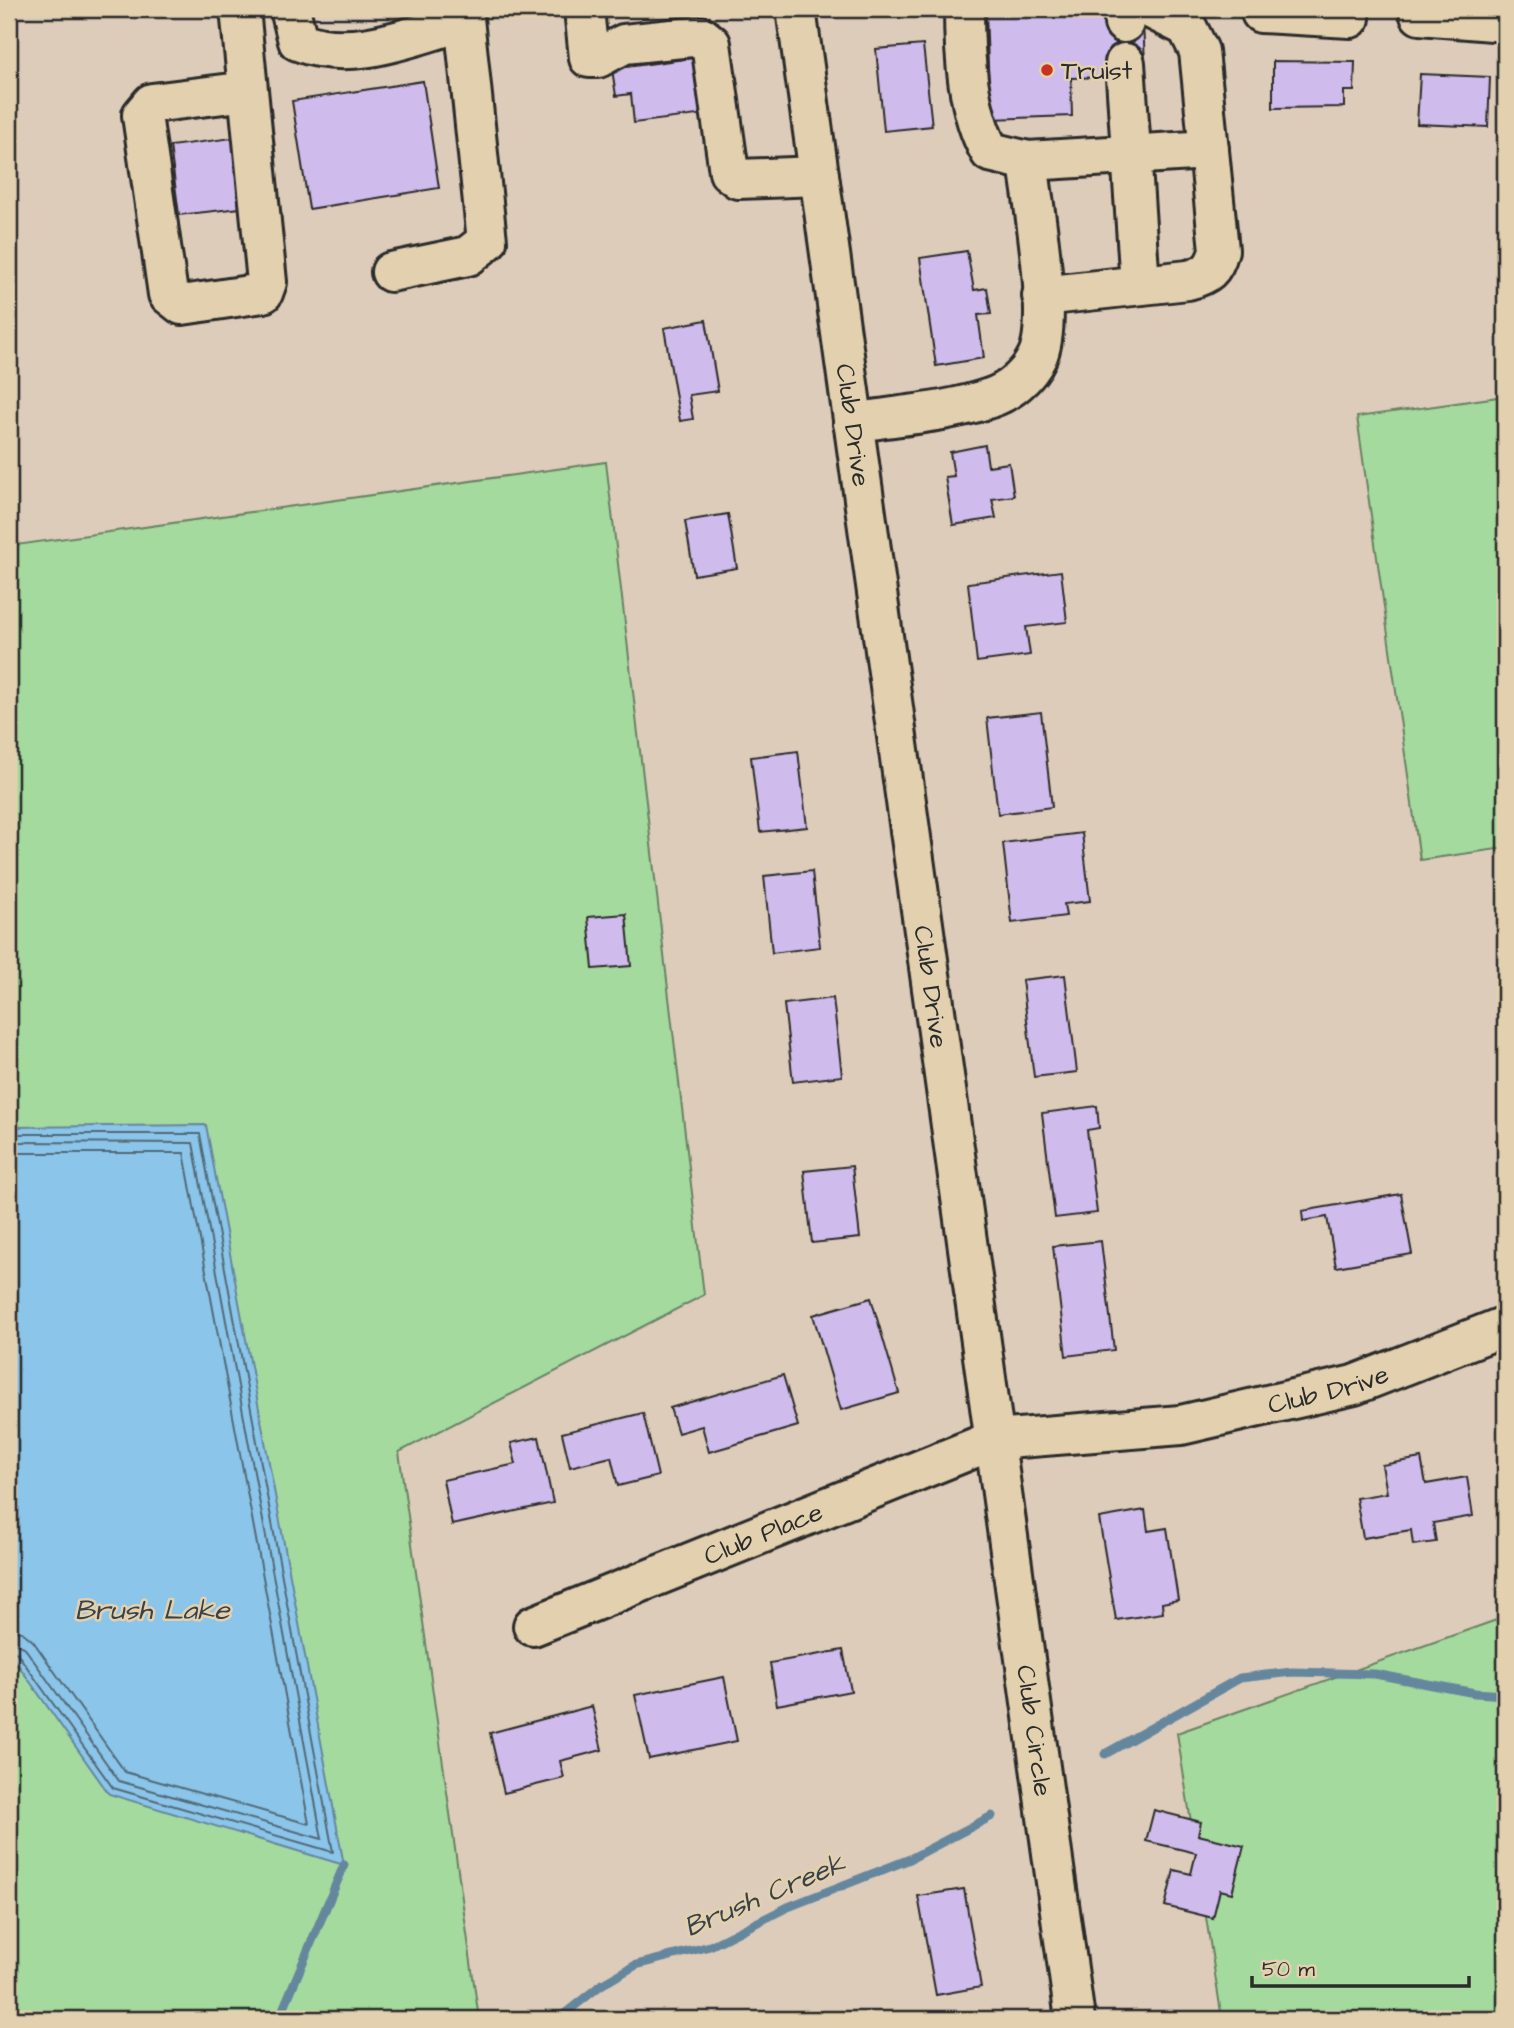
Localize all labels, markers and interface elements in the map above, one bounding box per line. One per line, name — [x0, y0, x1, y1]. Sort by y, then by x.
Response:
place label: Truist — [1061, 53, 1133, 89]
marker: Truist — [1039, 62, 1055, 78]
street label: Club Drive — [826, 362, 879, 489]
street label: Club Drive — [904, 923, 957, 1050]
street label: Club Drive — [1264, 1356, 1394, 1423]
street label: Club Place — [699, 1494, 828, 1574]
water label: Brush Lake — [75, 1591, 231, 1630]
street label: Club Circle — [1007, 1663, 1061, 1799]
water label: Brush Creek — [678, 1844, 852, 1947]
scale bar — [1252, 1944, 1468, 1988]
text: 50 m — [1262, 1955, 1316, 1984]

